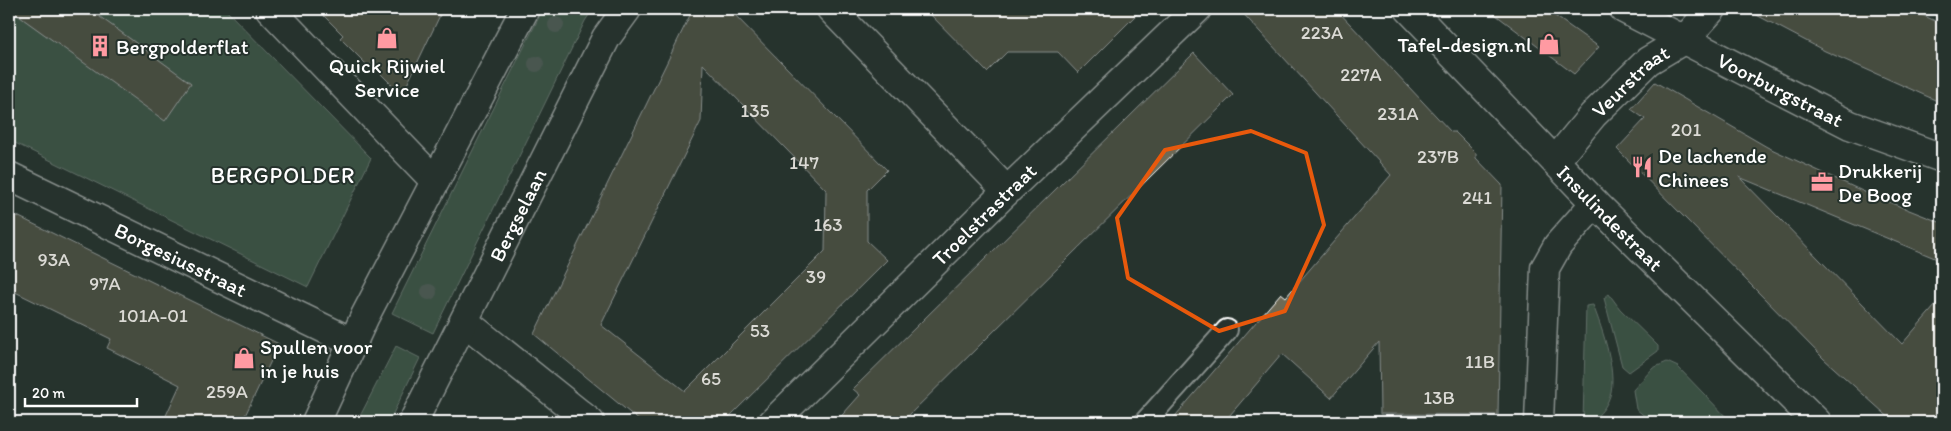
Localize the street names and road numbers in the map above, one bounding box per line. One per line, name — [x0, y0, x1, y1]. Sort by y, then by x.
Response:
street label: Veurstraat — [1586, 39, 1673, 122]
street label: Voorburgstraat — [1714, 47, 1848, 132]
street label: Troelstrastraat — [926, 158, 1041, 271]
street label: Insulindestraat — [1552, 159, 1669, 276]
street label: Bergselaan — [483, 164, 551, 265]
street label: Borgesiusstraat — [111, 217, 251, 302]

